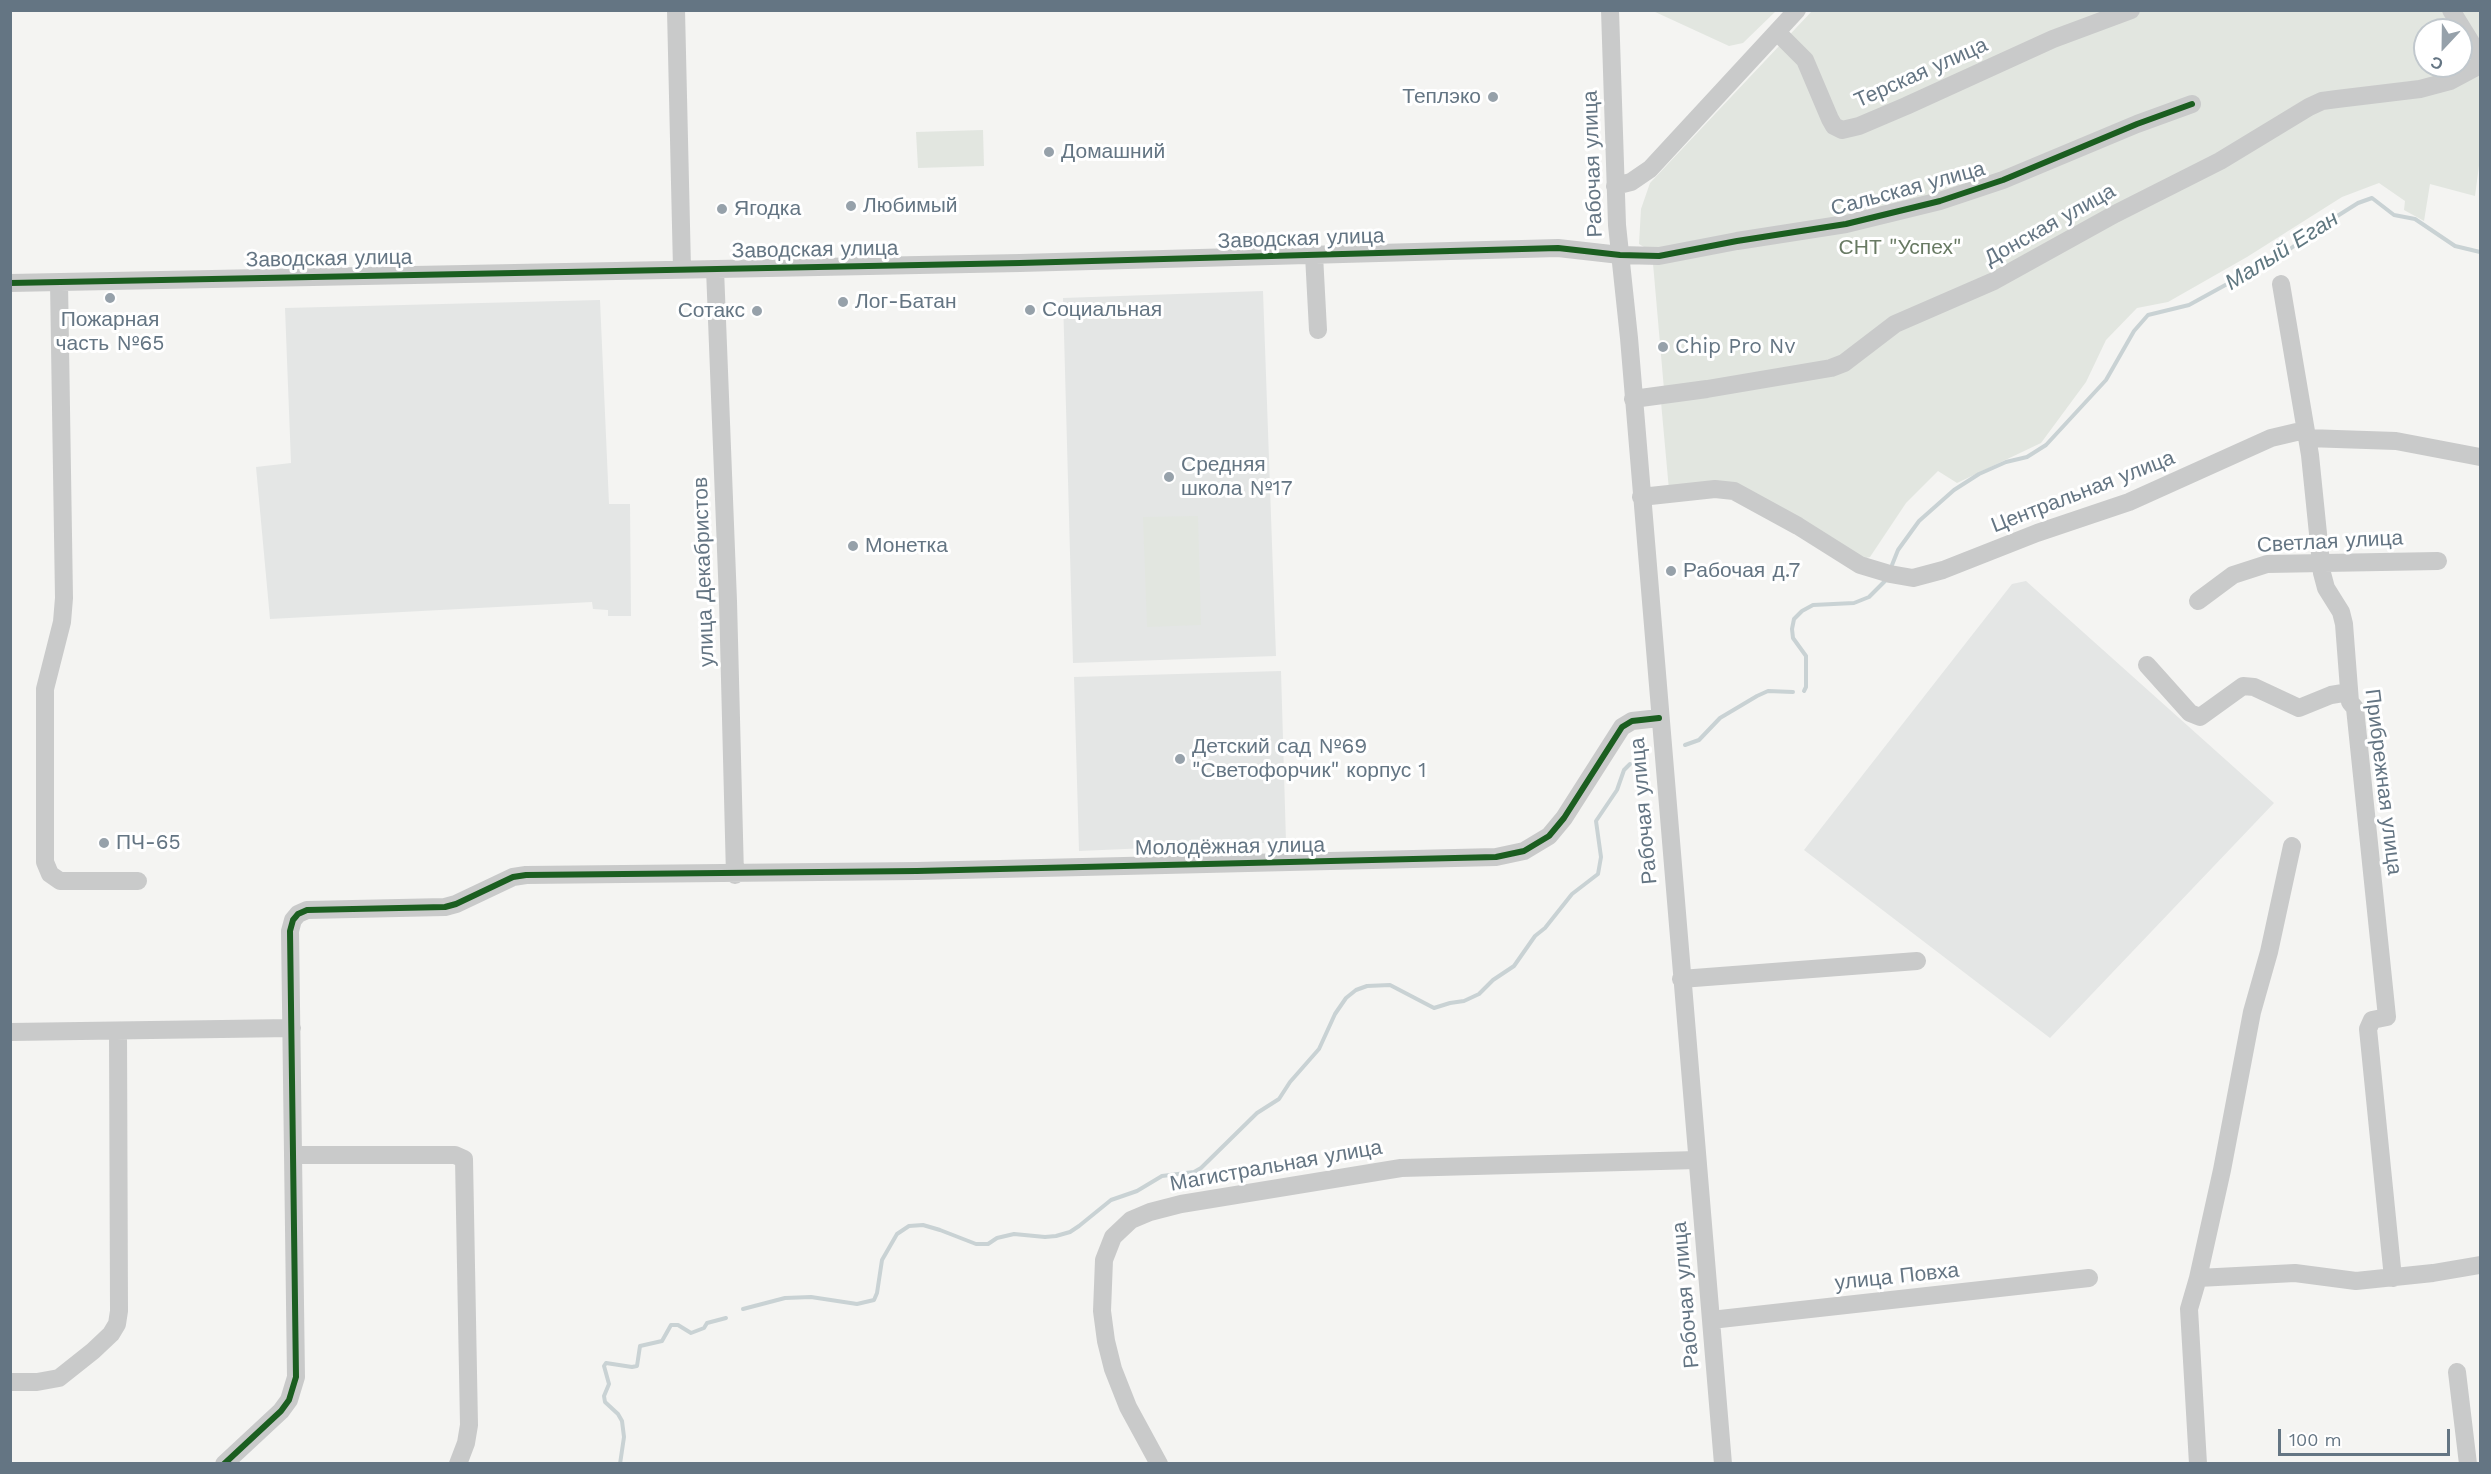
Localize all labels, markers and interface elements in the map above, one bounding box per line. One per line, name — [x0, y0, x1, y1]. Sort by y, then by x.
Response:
north arrow — [2413, 18, 2473, 78]
street label: Терская улица — [1851, 32, 1991, 114]
text: С — [2428, 52, 2446, 74]
place label: Теплэко — [1402, 84, 1481, 110]
marker: Теплэко — [1486, 90, 1500, 104]
street label: Рабочая улица — [1578, 90, 1608, 238]
place label: Домашний — [1061, 139, 1165, 165]
marker: Домашний — [1042, 145, 1056, 159]
street label: Сальская улица — [1828, 156, 1988, 222]
street label: Донская улица — [1980, 179, 2120, 271]
place label: Любимый — [863, 193, 958, 219]
place label: Ягодка — [734, 196, 801, 222]
marker: Любимый — [844, 199, 858, 213]
marker: Ягодка — [715, 202, 729, 216]
water label: Малый Еган — [2221, 206, 2343, 296]
street label: Заводская улица — [1217, 223, 1385, 255]
park label: СНТ "Успех" — [1839, 235, 1961, 261]
street label: Заводская улица — [731, 236, 899, 264]
street label: Заводская улица — [245, 245, 413, 273]
place label: Лог-Батан — [855, 289, 956, 315]
marker: Пожарная часть №65 — [103, 291, 117, 305]
marker: Лог-Батан — [836, 295, 850, 309]
place label: Социальная — [1042, 297, 1162, 323]
place label: Сотакс — [678, 298, 745, 324]
marker: Социальная — [1023, 303, 1037, 317]
marker: Сотакс — [750, 304, 764, 318]
place label: Пожарная часть №65 — [56, 307, 164, 357]
place label: Chip Pro Nv — [1675, 334, 1795, 360]
marker: Chip Pro Nv — [1656, 340, 1670, 354]
street label: Центральная улица — [1988, 445, 2178, 539]
place label: Средняя школа №17 — [1181, 452, 1293, 502]
marker: Средняя школа №17 — [1162, 470, 1176, 484]
street label: улица Декабристов — [688, 476, 720, 668]
street label: Светлая улица — [2256, 526, 2404, 558]
place label: Монетка — [865, 533, 948, 559]
marker: Монетка — [846, 539, 860, 553]
place label: Рабочая д.7 — [1683, 558, 1800, 584]
marker: Рабочая д.7 — [1664, 564, 1678, 578]
street label: Прибрежная улица — [2359, 688, 2407, 876]
place label: Детский сад №69 "Светофорчик" корпус 1 — [1192, 734, 1427, 784]
street label: Рабочая улица — [1625, 737, 1663, 885]
marker: Детский сад №69 "Светофорчик" корпус 1 — [1173, 752, 1187, 766]
place label: ПЧ-65 — [116, 830, 181, 856]
street label: Молодёжная улица — [1135, 833, 1325, 861]
marker: ПЧ-65 — [97, 836, 111, 850]
street label: Магистральная улица — [1168, 1135, 1384, 1197]
street label: Рабочая улица — [1667, 1221, 1705, 1369]
street label: улица Повха — [1834, 1258, 1960, 1296]
scale bar — [2281, 1417, 2454, 1455]
text: 100 m — [2289, 1429, 2342, 1450]

